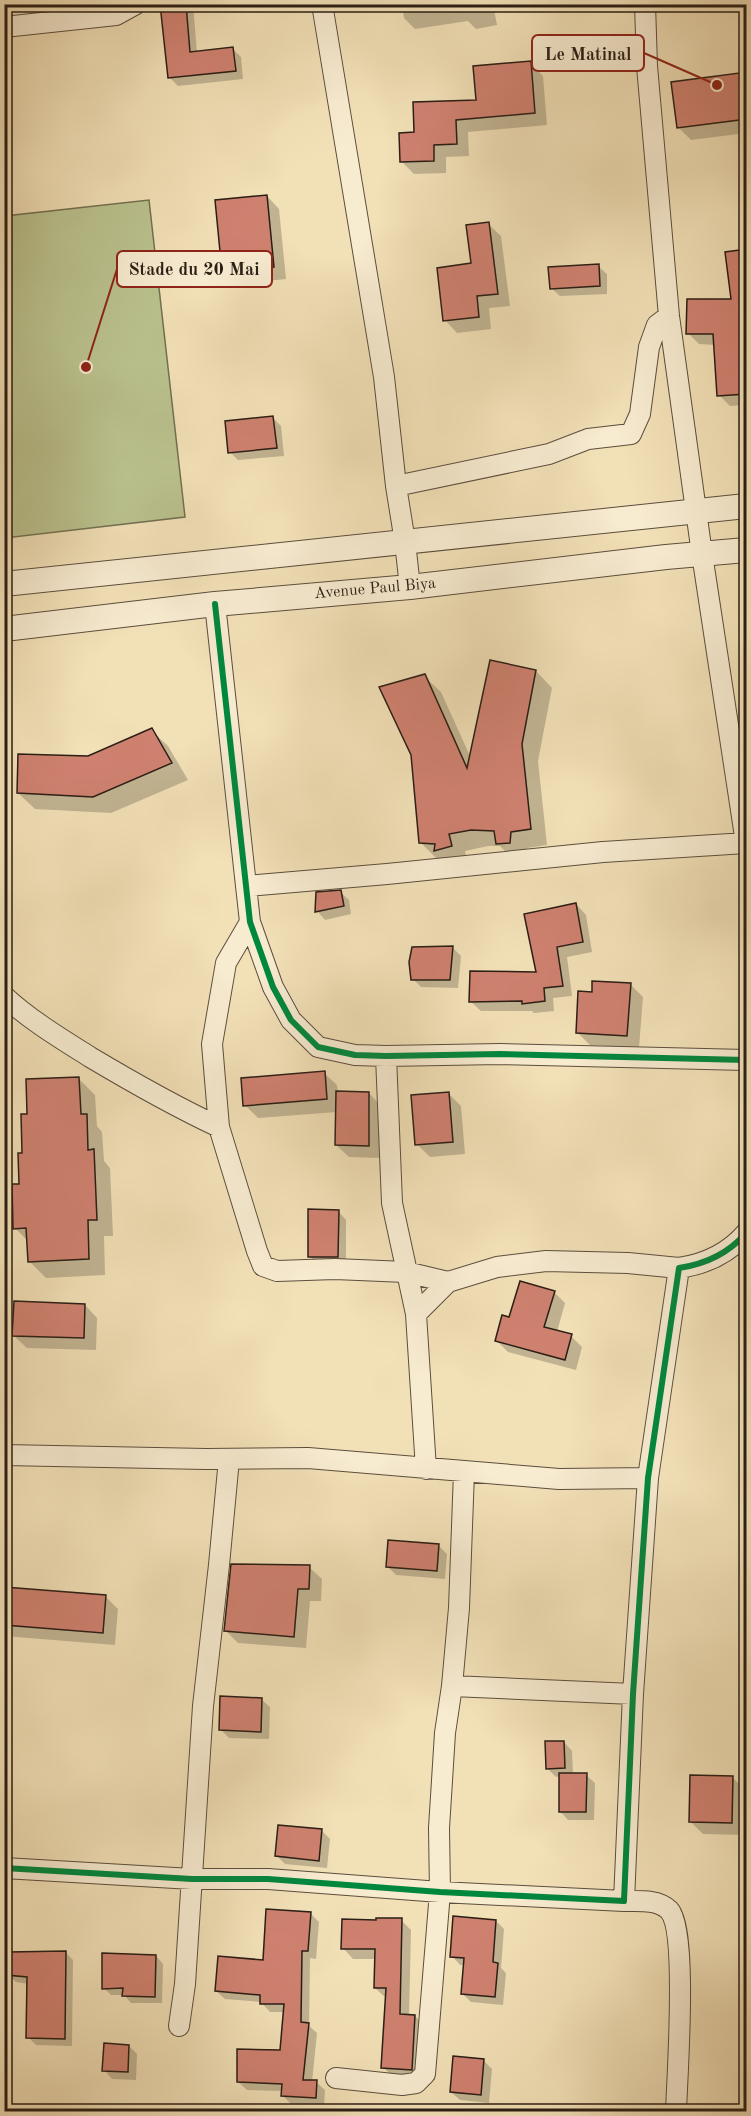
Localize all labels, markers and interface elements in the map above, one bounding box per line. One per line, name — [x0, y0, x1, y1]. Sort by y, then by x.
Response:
callout: Le Matinal — [532, 35, 644, 71]
text: Le Matinal — [544, 46, 632, 64]
callout: Stade du 20 Mai — [117, 251, 272, 287]
text: Stade du 20 Mai — [128, 261, 260, 279]
street label: Avenue Paul Biya — [314, 576, 437, 602]

